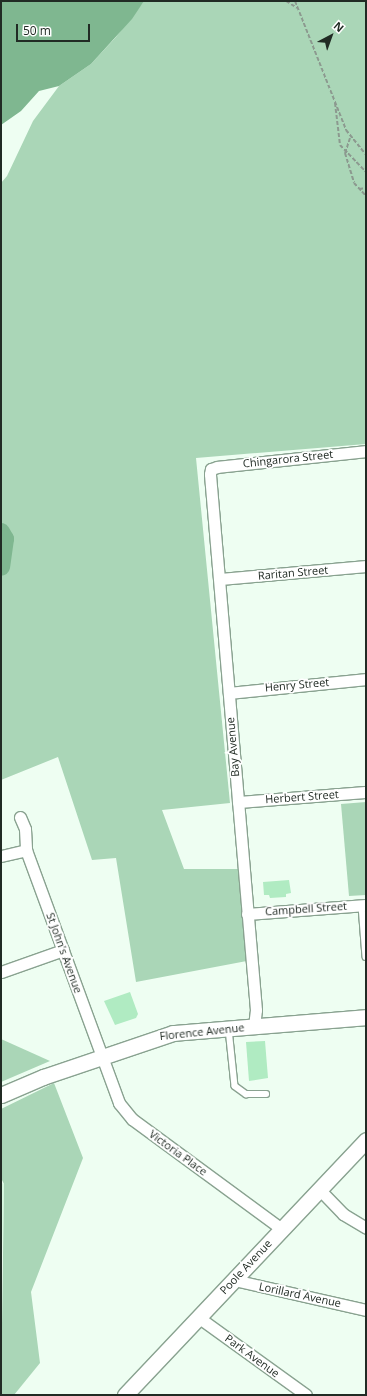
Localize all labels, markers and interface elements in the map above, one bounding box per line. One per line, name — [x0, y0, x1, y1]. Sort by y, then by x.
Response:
scale bar — [18, 16, 92, 42]
north arrow — [311, 16, 351, 56]
text: N — [331, 18, 347, 35]
text: 50 m — [23, 22, 51, 39]
street label: Chingarora Street — [242, 448, 334, 470]
street label: Raritan Street — [257, 563, 329, 583]
street label: Henry Street — [264, 676, 330, 694]
street label: Bay Avenue — [224, 717, 242, 777]
street label: Herbert Street — [265, 788, 339, 806]
street label: Campbell Street — [265, 900, 347, 918]
street label: St John's Avenue — [43, 911, 85, 995]
street label: Florence Avenue — [159, 1021, 245, 1043]
street label: Victoria Place — [146, 1128, 210, 1178]
street label: Poole Avenue — [217, 1237, 275, 1297]
street label: Lorillard Avenue — [258, 1280, 342, 1310]
street label: Park Avenue — [222, 1332, 282, 1380]

